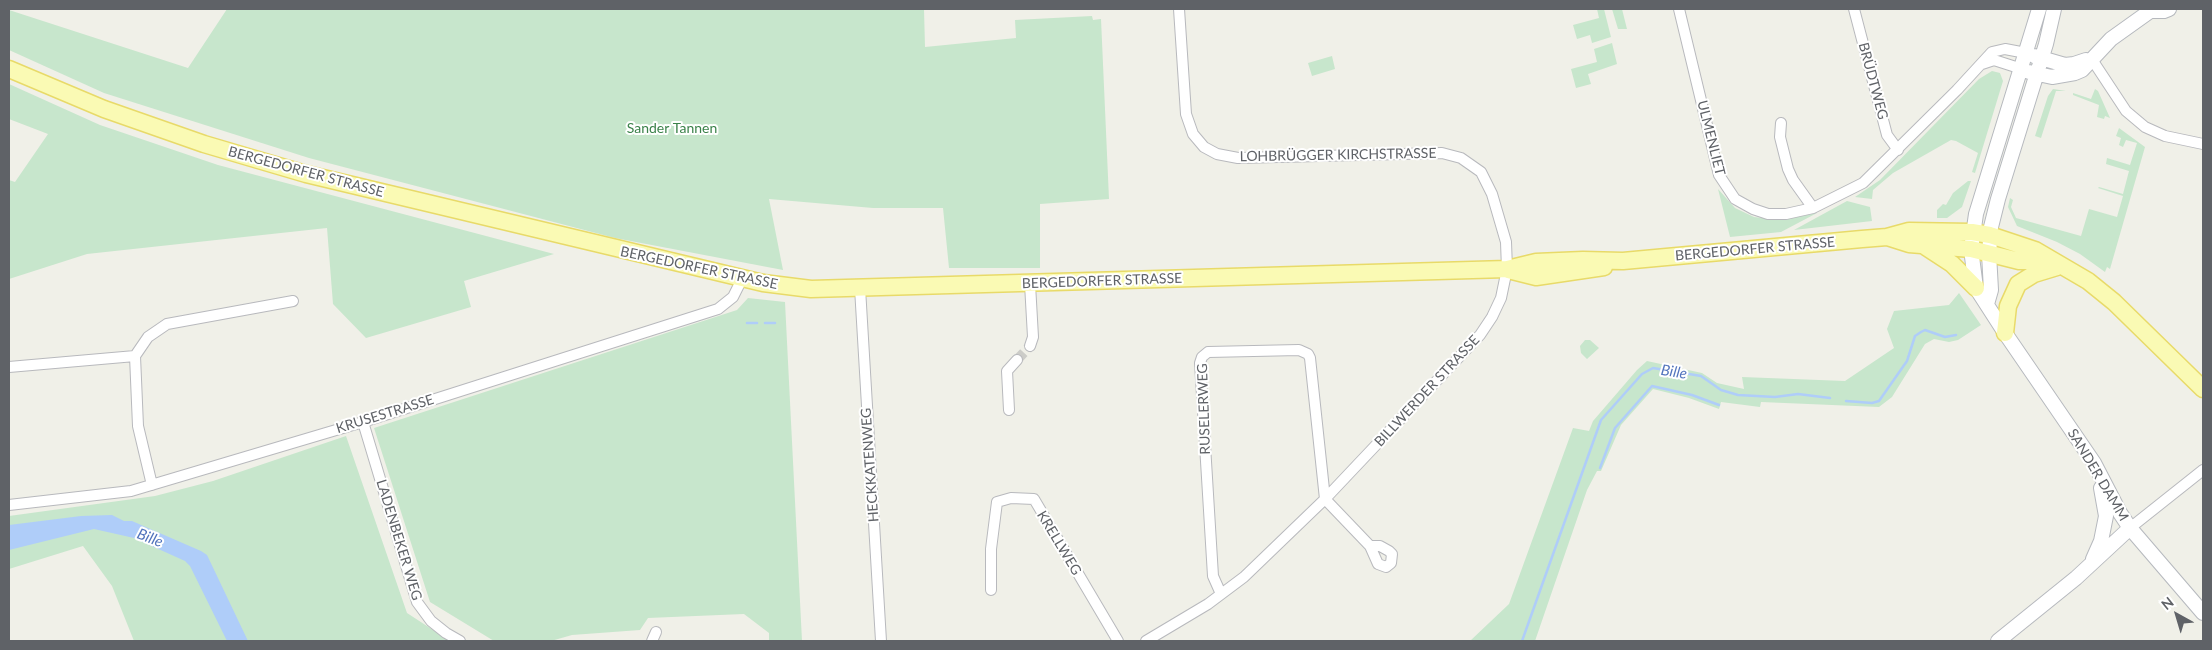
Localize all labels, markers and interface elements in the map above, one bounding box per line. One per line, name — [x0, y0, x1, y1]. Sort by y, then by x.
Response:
street label: BRÜDTWEG — [1855, 41, 1891, 121]
street label: ULMENLIET — [1694, 99, 1728, 177]
park label: Sander Tannen — [627, 120, 717, 136]
street label: BERGEDORFER STRASSE — [226, 143, 386, 201]
street label: LOHBRÜGGER KIRCHSTRASSE — [1239, 145, 1437, 165]
street label: BERGEDORFER STRASSE — [1674, 234, 1836, 264]
street label: BERGEDORFER STRASSE — [619, 243, 779, 293]
street label: BERGEDORFER STRASSE — [1022, 270, 1182, 292]
street label: BILLWERDER STRASSE — [1371, 332, 1483, 450]
water label: Bille — [1660, 361, 1688, 383]
street label: RUSELERWEG — [1194, 363, 1214, 455]
street label: KRUSESTRASSE — [334, 391, 436, 437]
street label: HECKKATENWEG — [858, 407, 882, 523]
street label: SANDER DAMM — [2064, 426, 2132, 524]
street label: LADENBEKER WEG — [373, 478, 425, 602]
street label: KRELLWEG — [1033, 508, 1085, 578]
water label: Bille — [135, 525, 165, 551]
north arrow — [2152, 590, 2202, 640]
text: N — [2158, 593, 2177, 613]

